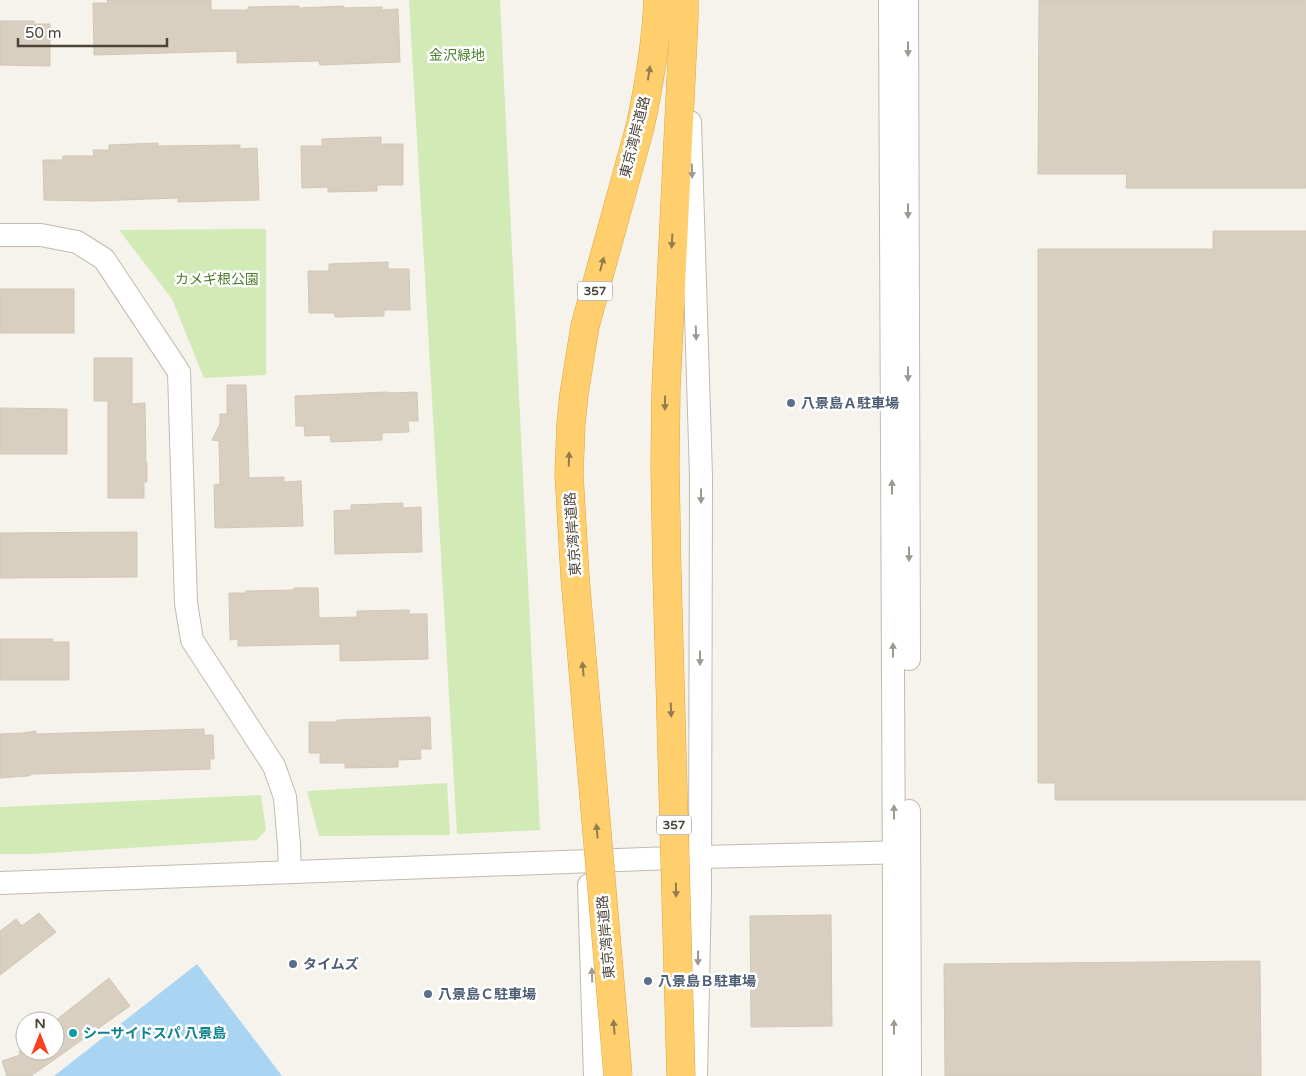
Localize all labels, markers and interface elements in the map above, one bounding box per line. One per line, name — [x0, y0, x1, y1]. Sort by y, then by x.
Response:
scale bar — [18, 15, 166, 47]
text: 50 m — [25, 24, 62, 42]
one-way arrow — [904, 41, 912, 57]
park label: 金沢緑地 — [429, 47, 485, 64]
one-way arrow — [646, 65, 654, 81]
street label: 東京湾岸道路 — [617, 94, 653, 180]
one-way arrow — [688, 163, 696, 179]
one-way arrow — [904, 203, 912, 219]
one-way arrow — [668, 233, 676, 249]
one-way arrow — [598, 257, 606, 272]
park label: カメギ根公園 — [175, 271, 259, 288]
road number: 357 — [578, 282, 612, 300]
one-way arrow — [693, 325, 701, 341]
one-way arrow — [904, 366, 912, 382]
one-way arrow — [661, 395, 669, 411]
place label: 八景島Ａ駐車場 — [801, 395, 899, 412]
marker: 八景島Ａ駐車場 — [785, 397, 797, 409]
one-way arrow — [566, 450, 574, 466]
one-way arrow — [888, 479, 896, 495]
one-way arrow — [697, 488, 705, 504]
street label: 東京湾岸道路 — [562, 492, 584, 576]
one-way arrow — [905, 546, 913, 562]
one-way arrow — [889, 642, 897, 658]
one-way arrow — [696, 650, 704, 666]
one-way arrow — [579, 660, 587, 676]
one-way arrow — [667, 702, 675, 718]
one-way arrow — [890, 804, 898, 820]
road number: 357 — [656, 816, 692, 834]
one-way arrow — [593, 822, 601, 838]
one-way arrow — [672, 882, 680, 898]
street label: 東京湾岸道路 — [594, 894, 618, 980]
one-way arrow — [694, 950, 702, 966]
place label: タイムズ — [303, 956, 359, 973]
marker: タイムズ — [287, 958, 299, 970]
one-way arrow — [588, 967, 596, 983]
place label: 八景島Ｂ駐車場 — [658, 973, 756, 990]
marker: 八景島Ｂ駐車場 — [642, 975, 654, 987]
place label: 八景島Ｃ駐車場 — [438, 986, 536, 1003]
marker: 八景島Ｃ駐車場 — [422, 988, 434, 1000]
north arrow — [15, 1011, 65, 1061]
text: N — [34, 1015, 46, 1032]
one-way arrow — [610, 1019, 618, 1035]
one-way arrow — [890, 1019, 898, 1035]
place label: シーサイドスパ 八景島 — [83, 1025, 226, 1042]
marker: シーサイドスパ 八景島 — [67, 1027, 79, 1039]

